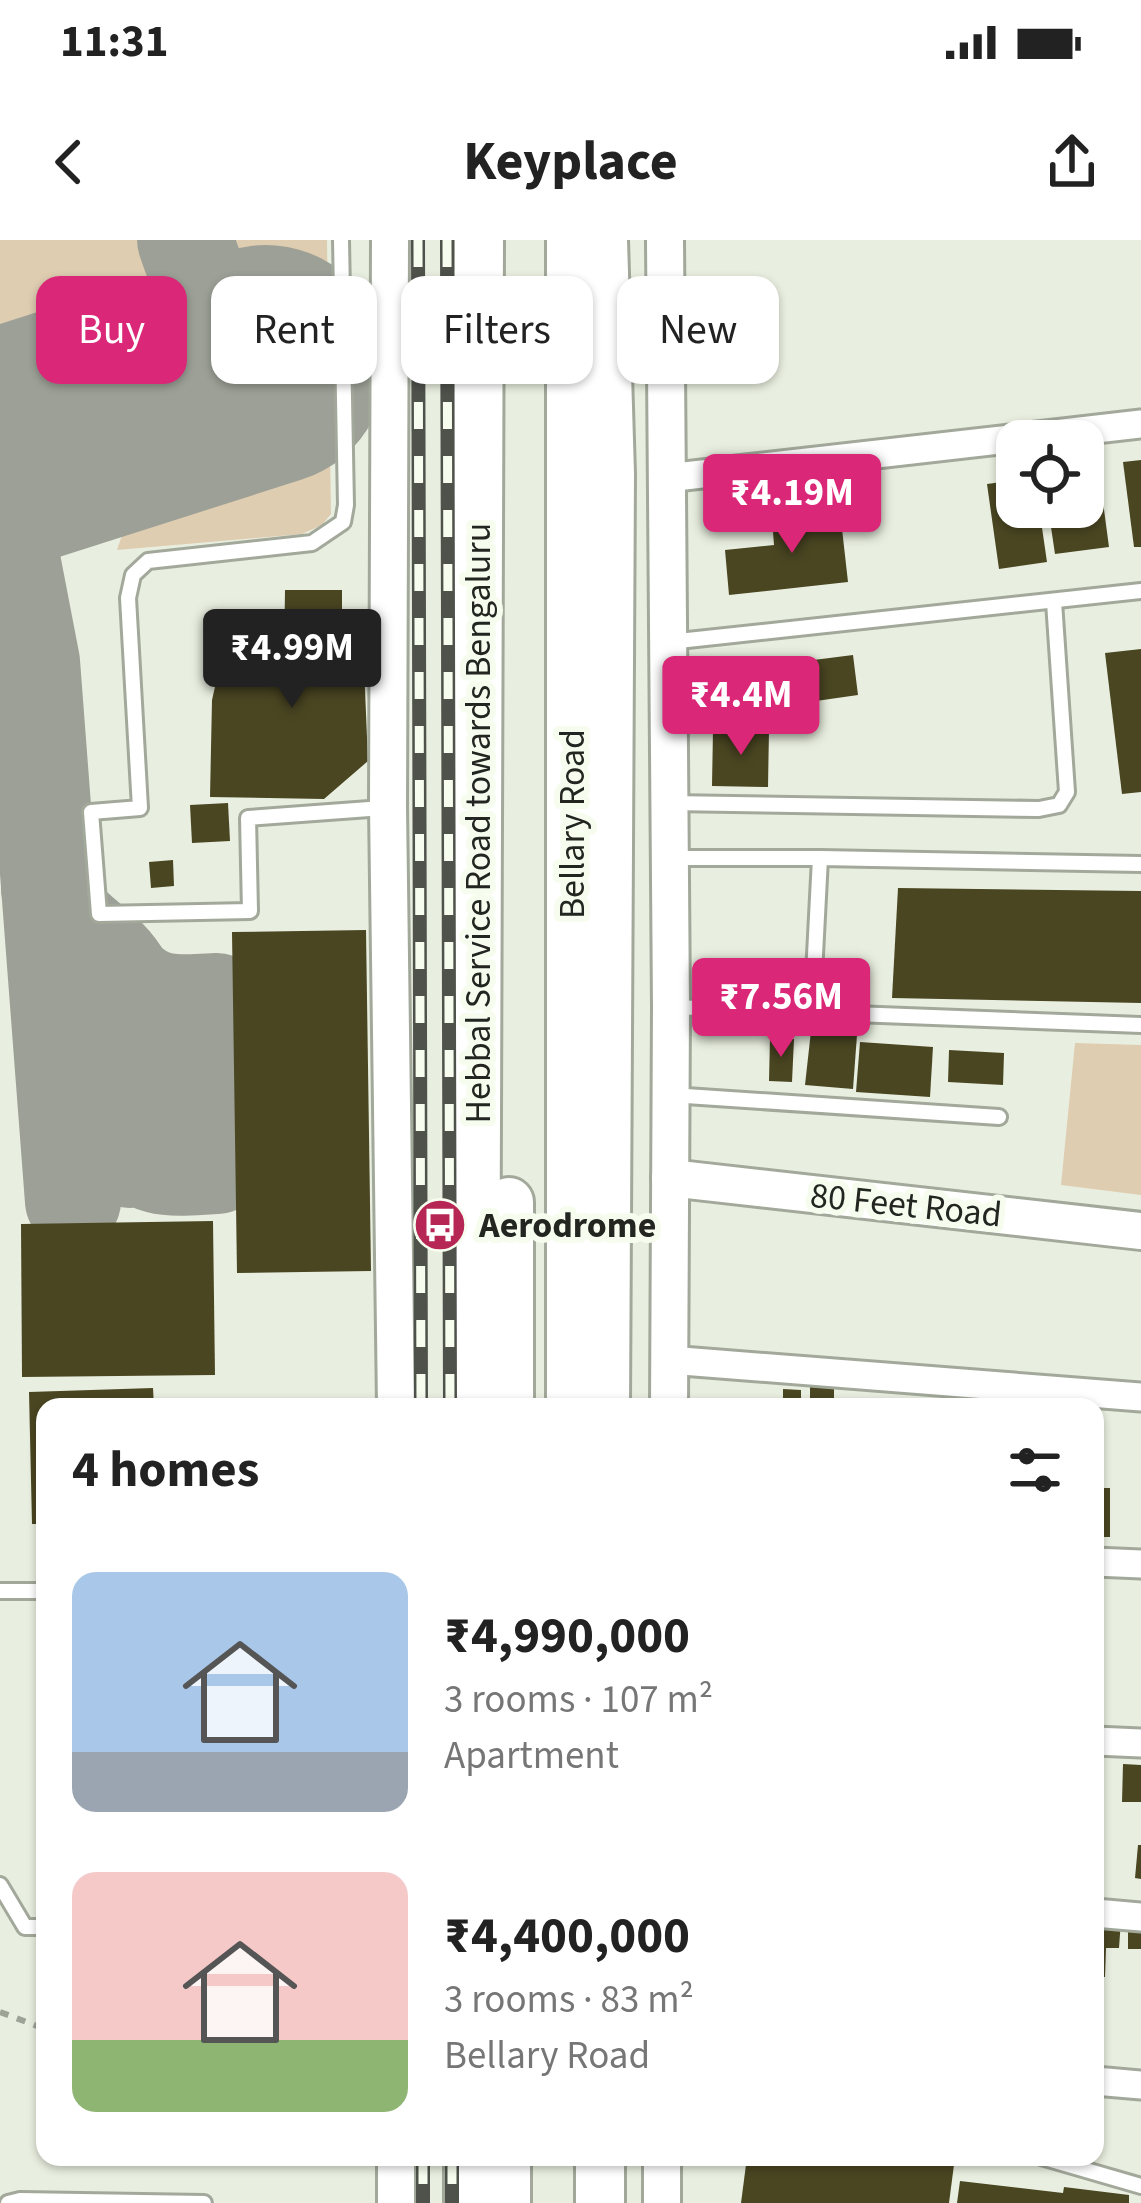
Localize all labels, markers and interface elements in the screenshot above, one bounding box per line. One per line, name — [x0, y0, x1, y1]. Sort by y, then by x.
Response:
text: 11:31 — [60, 10, 169, 74]
text: Keyplace — [463, 124, 678, 201]
icon: back — [36, 129, 102, 195]
icon: share — [1039, 129, 1105, 195]
chip: Buy — [36, 276, 187, 384]
chip: Rent — [211, 276, 377, 384]
chip: Filters — [401, 276, 593, 384]
chip: New — [617, 276, 779, 384]
map controls — [996, 420, 1104, 528]
button: locate — [996, 420, 1104, 528]
pin: ₹4.19M — [694, 454, 890, 556]
text: ₹4.19M — [730, 465, 854, 521]
street label: Hebbal Service Road towards Bengaluru — [453, 523, 504, 1123]
pin: ₹4.99M — [194, 609, 390, 711]
text: ₹4.99M — [230, 620, 354, 676]
pin: ₹4.4M — [657, 656, 825, 758]
text: ₹4.4M — [689, 667, 793, 723]
street label: Bellary Road — [547, 729, 598, 919]
pin: ₹7.56M — [683, 958, 879, 1060]
text: ₹7.56M — [719, 969, 843, 1025]
street label: 80 Feet Road — [808, 1170, 1004, 1240]
bus stop icon: Aerodrome — [412, 1197, 468, 1253]
place label: Aerodrome — [478, 1200, 656, 1251]
text: 4 homes — [72, 1434, 259, 1506]
icon: filters — [1002, 1437, 1068, 1503]
text: ₹4,990,000 — [444, 1600, 690, 1672]
icon: home — [168, 1620, 312, 1764]
text: 3 rooms · 107 m² — [444, 1672, 713, 1728]
text: Apartment — [444, 1728, 619, 1784]
text: ₹4,400,000 — [444, 1900, 690, 1972]
icon: home — [168, 1920, 312, 2064]
text: 3 rooms · 83 m² — [444, 1972, 694, 2028]
text: Bellary Road — [444, 2028, 650, 2084]

